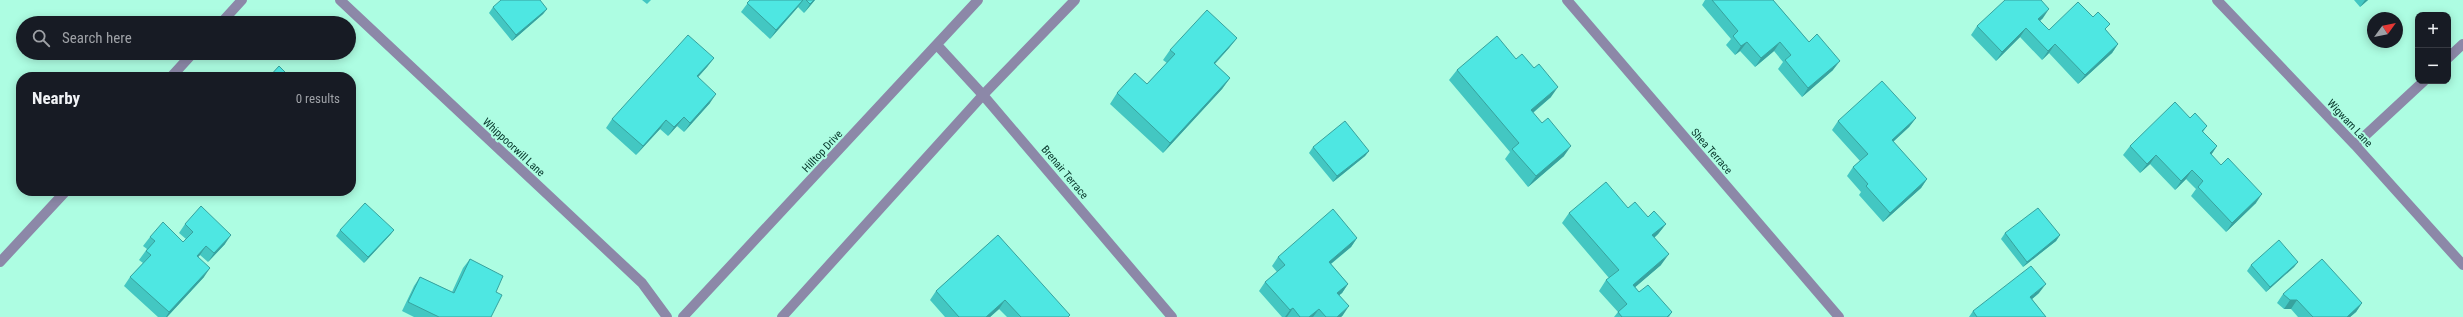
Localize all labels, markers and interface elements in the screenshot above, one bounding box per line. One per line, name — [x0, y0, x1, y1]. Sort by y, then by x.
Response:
north arrow — [2367, 12, 2403, 48]
map controls — [2415, 12, 2451, 84]
button: + — [2415, 12, 2451, 48]
search box — [16, 16, 356, 60]
icon: search — [30, 27, 52, 49]
text: Search here — [62, 29, 132, 47]
button: − — [2415, 48, 2451, 84]
text: Nearby — [32, 88, 80, 108]
text: 0 results — [296, 91, 340, 106]
street label: Wigwam Lane — [2324, 97, 2375, 150]
street label: Whippoorwill Lane — [480, 115, 547, 179]
street label: Shea Terrace — [1688, 126, 1735, 177]
street label: Hilltop Drive — [800, 128, 845, 175]
street label: Brenair Terrace — [1039, 143, 1091, 202]

